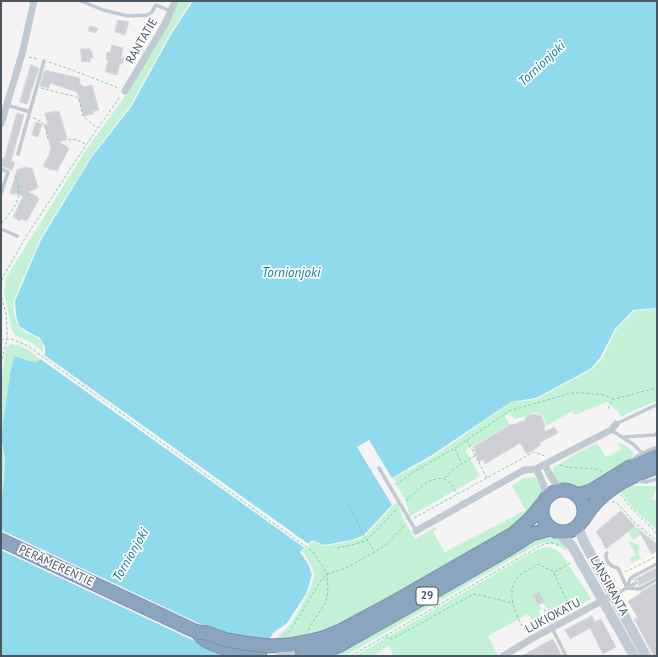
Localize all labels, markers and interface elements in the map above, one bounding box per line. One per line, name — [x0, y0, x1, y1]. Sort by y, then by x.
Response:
street label: RANTATIE — [123, 15, 161, 67]
water label: Tornionjoki — [515, 38, 569, 90]
water label: Tornionjoki — [262, 265, 320, 281]
water label: Tornionjoki — [110, 526, 152, 584]
street label: PERÄMERENTIE — [16, 542, 96, 590]
street label: LÄNSIRANTA — [587, 554, 631, 618]
road number: 29 — [416, 587, 438, 605]
street label: LUKIOKATU — [523, 595, 583, 637]

